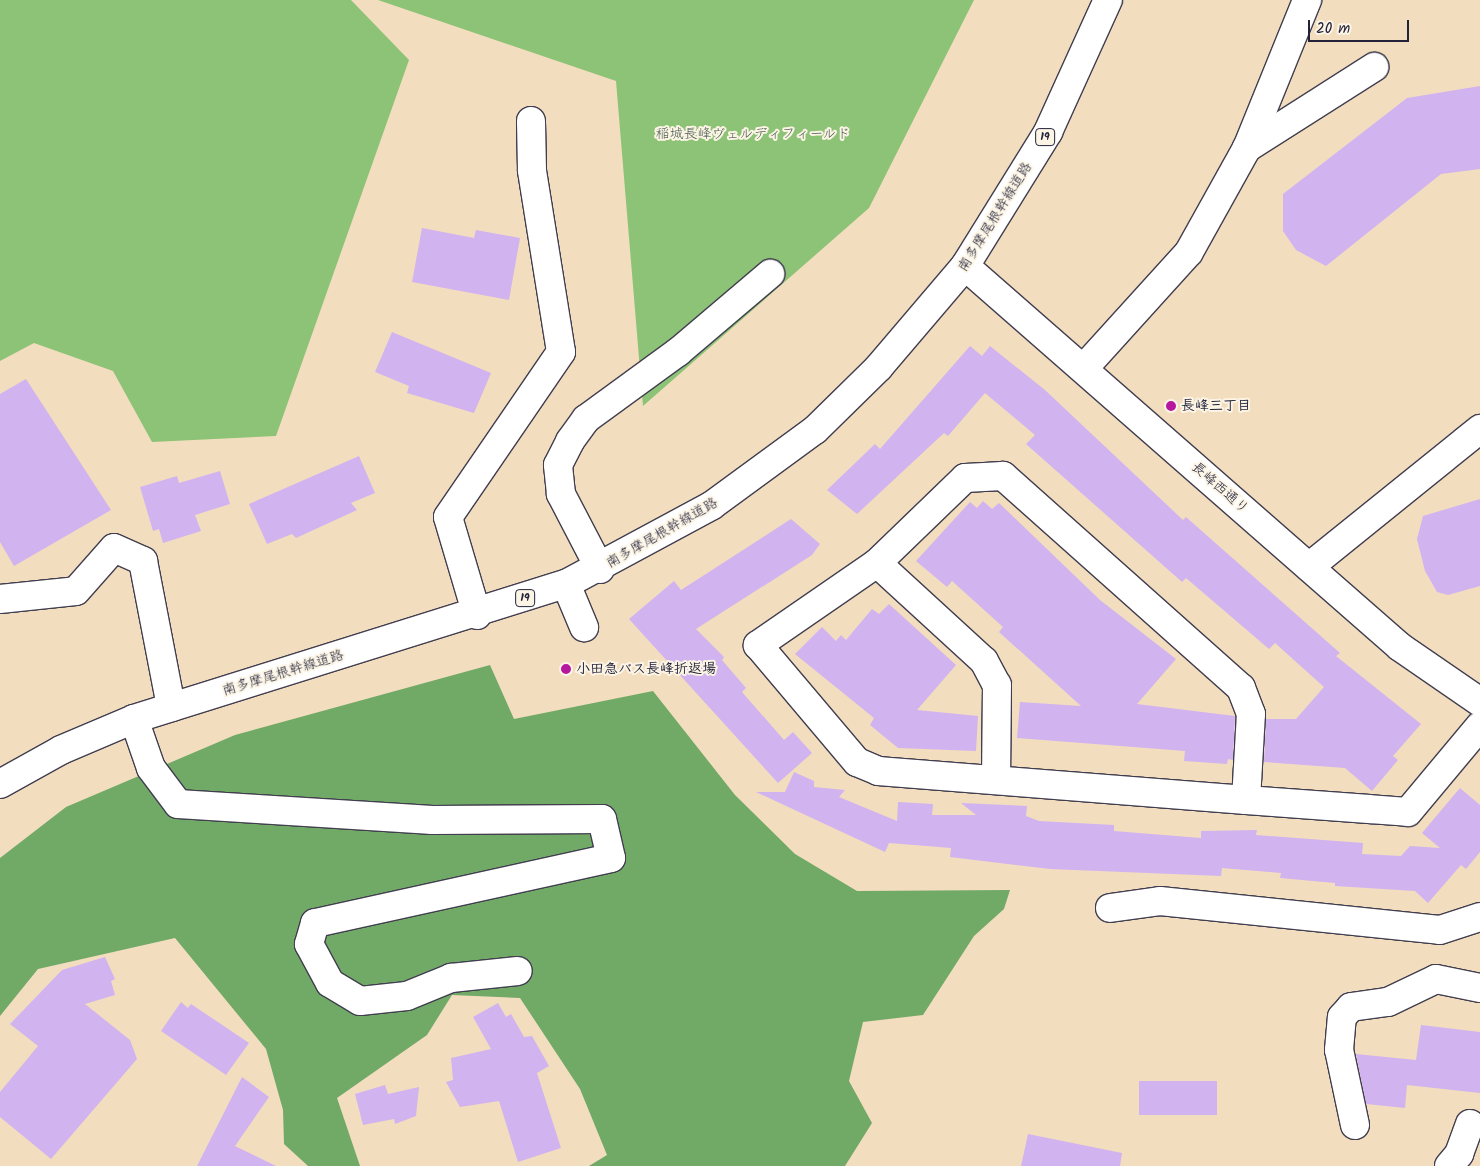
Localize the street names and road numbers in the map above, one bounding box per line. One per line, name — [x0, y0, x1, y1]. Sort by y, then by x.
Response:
road number: 19 — [1035, 128, 1055, 146]
street label: 南多摩尾根幹線道路 — [954, 159, 1036, 275]
street label: 長峰西通り — [1188, 459, 1252, 517]
street label: 南多摩尾根幹線道路 — [603, 494, 721, 572]
road number: 19 — [515, 588, 535, 608]
street label: 南多摩尾根幹線道路 — [220, 647, 346, 699]

